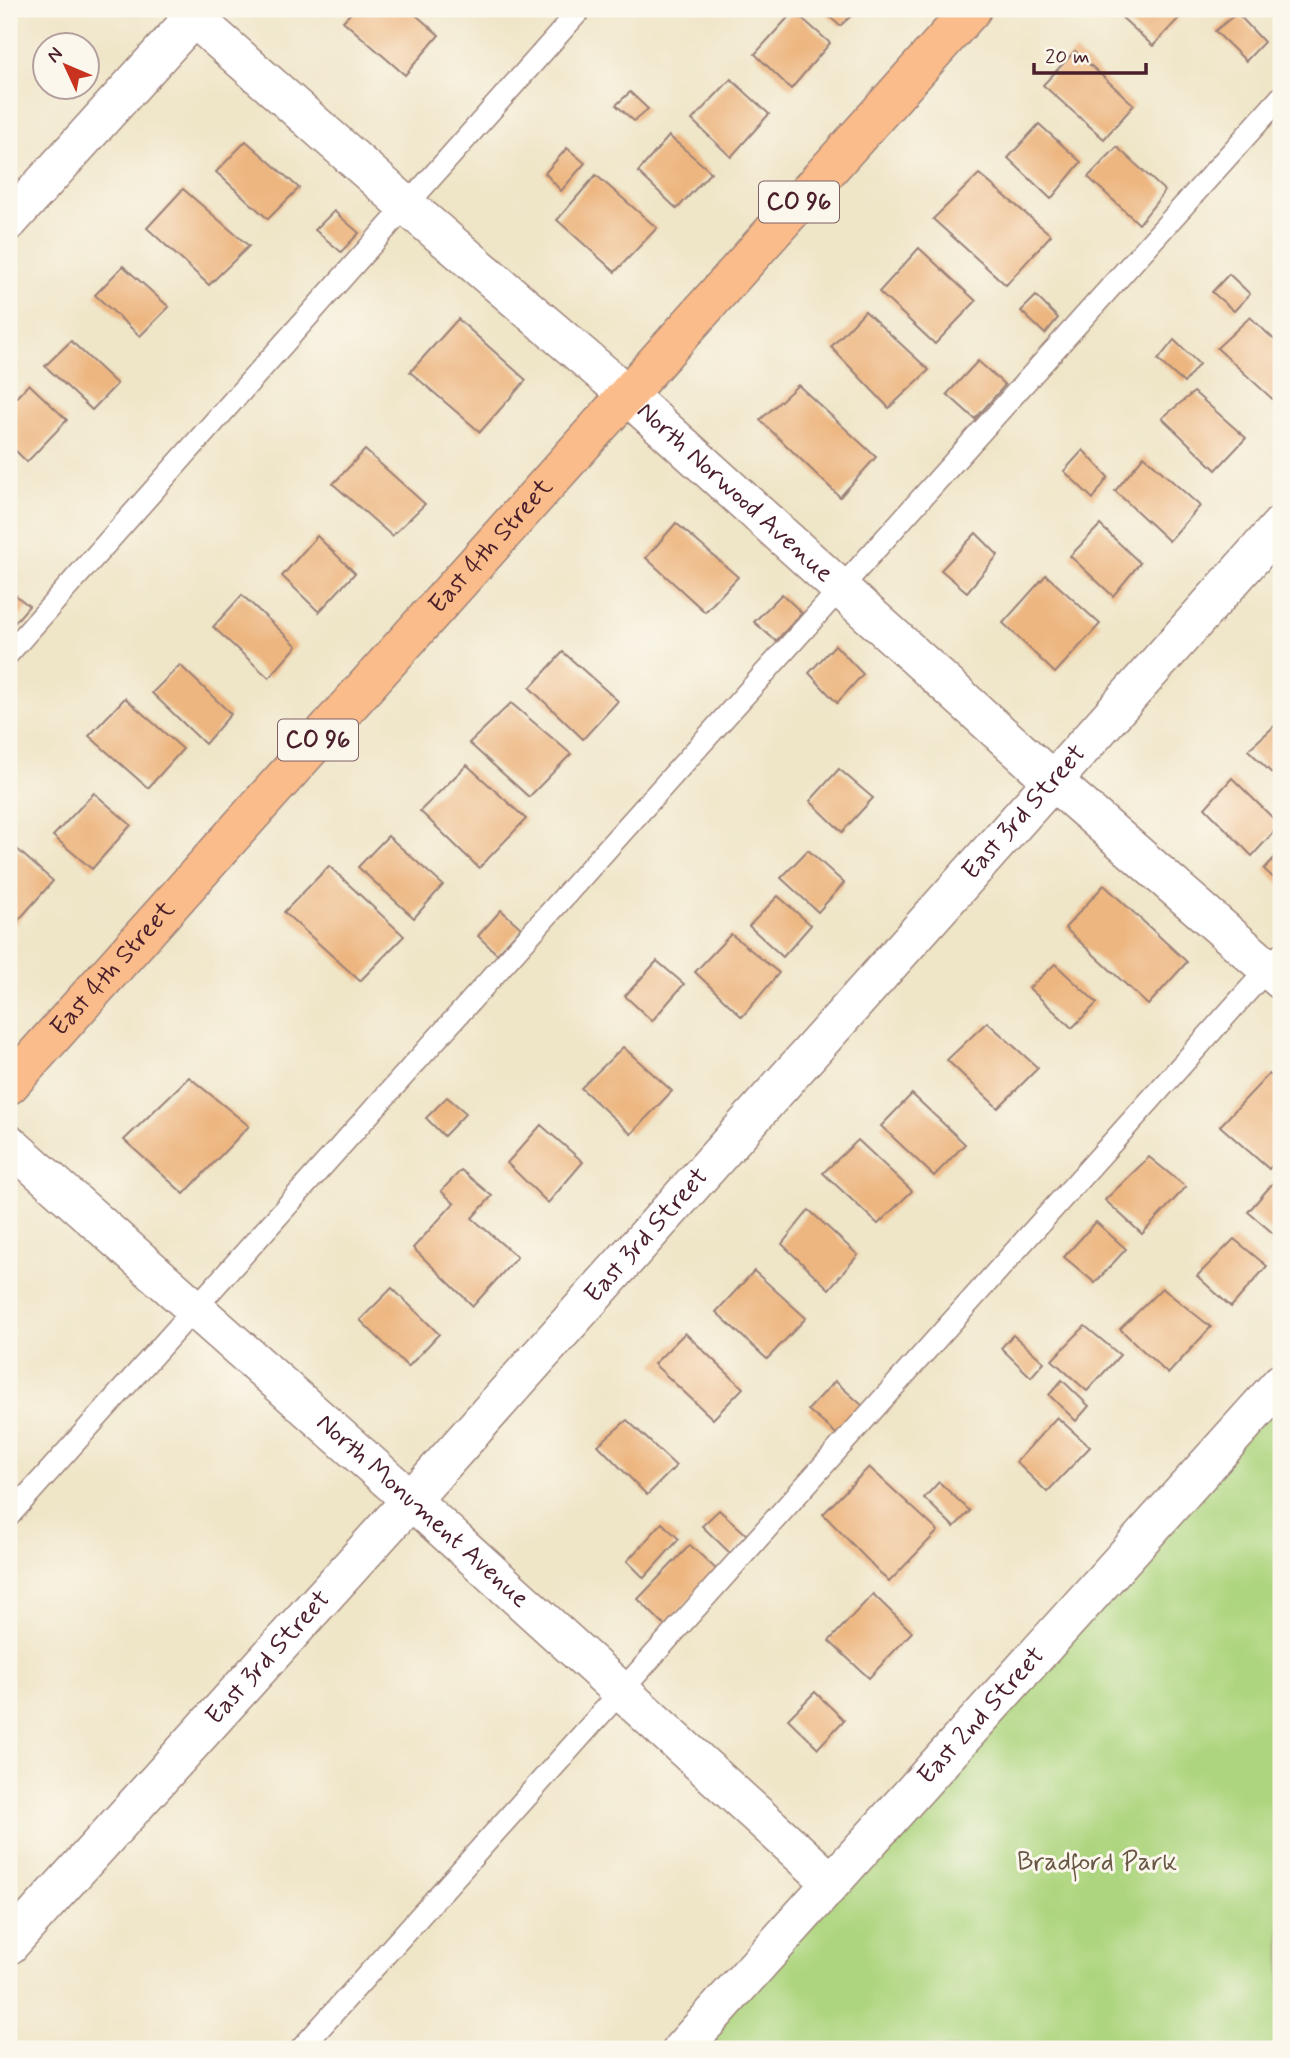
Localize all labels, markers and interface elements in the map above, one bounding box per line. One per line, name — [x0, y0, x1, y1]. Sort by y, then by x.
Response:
north arrow — [32, 32, 102, 102]
scale bar — [1034, 32, 1146, 76]
text: N — [41, 42, 68, 68]
text: 20 m — [1045, 43, 1090, 71]
road number: CO 96 — [759, 182, 839, 222]
street label: North Norwood Avenue — [629, 395, 840, 591]
street label: East 4th Street — [421, 471, 561, 621]
road number: CO 96 — [278, 720, 358, 760]
street label: East 3rd Street — [955, 737, 1094, 888]
street label: East 4th Street — [43, 894, 183, 1044]
street label: East 3rd Street — [577, 1161, 717, 1311]
street label: North Monument Avenue — [309, 1407, 536, 1616]
street label: East 3rd Street — [198, 1583, 338, 1733]
street label: East 2nd Street — [911, 1640, 1053, 1792]
park label: Bradford Park — [1017, 1846, 1177, 1882]

